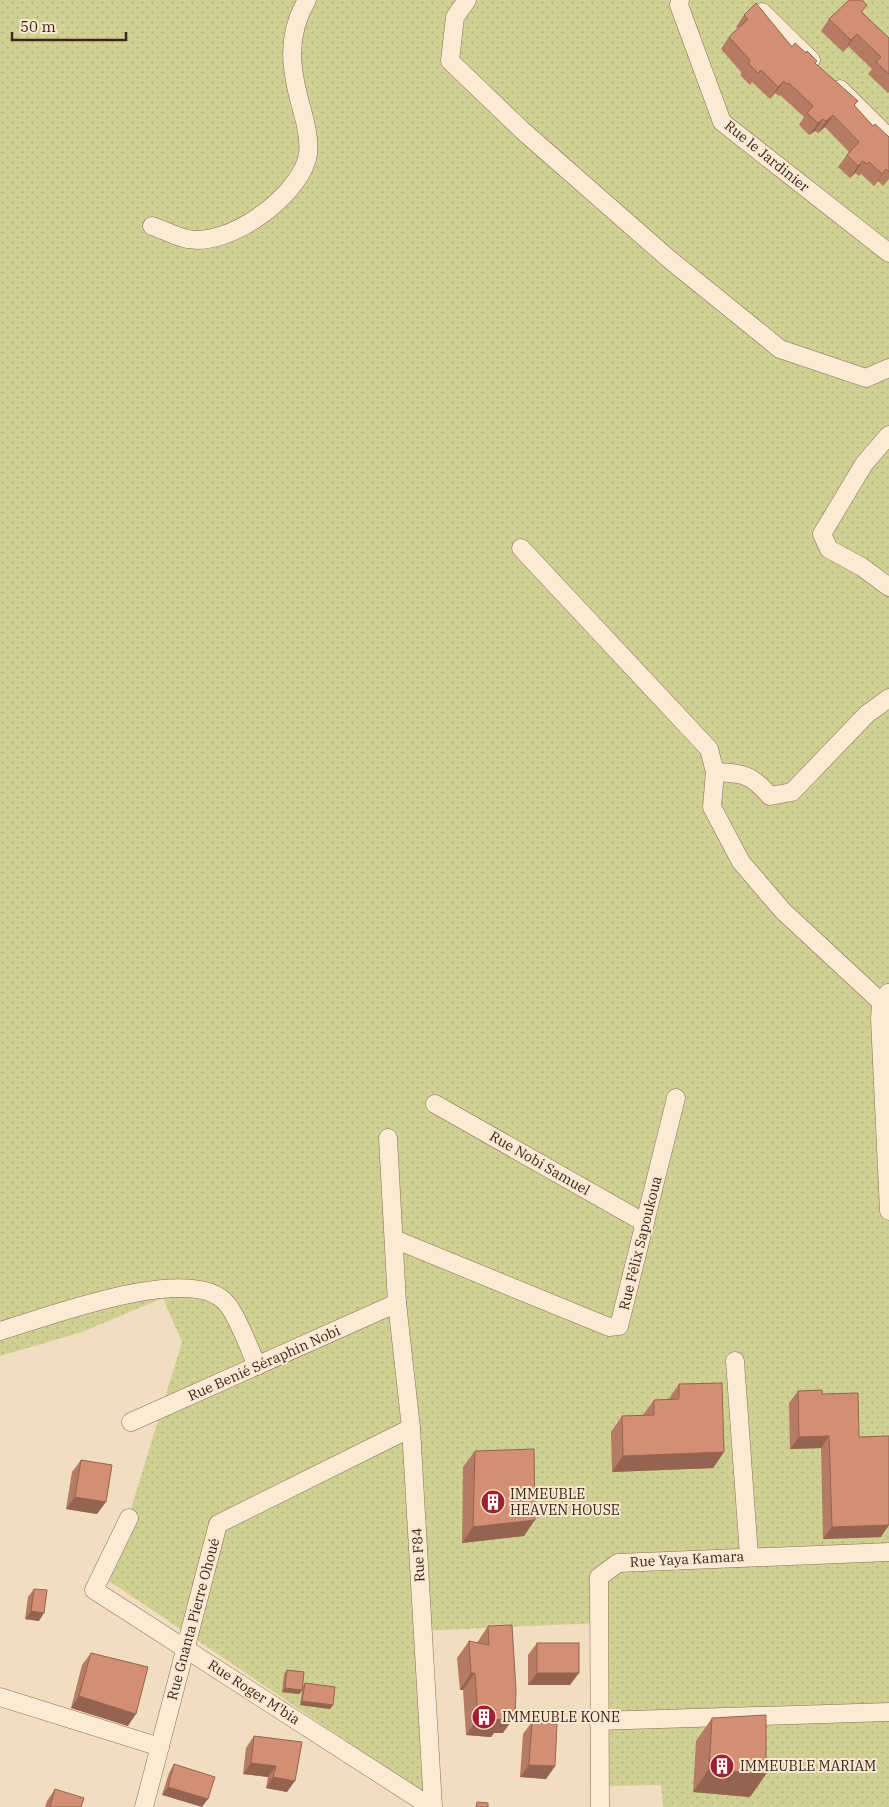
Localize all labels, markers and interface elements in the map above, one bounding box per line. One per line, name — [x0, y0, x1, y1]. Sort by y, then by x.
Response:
scale bar — [12, 10, 126, 42]
text: 50 m — [20, 17, 56, 36]
street label: Rue le Jardinier — [721, 116, 814, 196]
street label: Rue Nobi Samuel — [487, 1127, 593, 1199]
street label: Rue Félix Sapoukoua — [615, 1174, 665, 1312]
street label: Rue Benié Séraphin Nobi — [185, 1321, 343, 1405]
place label: IMMEUBLE HEAVEN HOUSE — [510, 1485, 620, 1519]
building icon: IMMEUBLE HEAVEN HOUSE — [480, 1489, 506, 1515]
street label: Rue F84 — [408, 1527, 428, 1583]
street label: Rue Gnanta Pierre Ohoué — [163, 1536, 223, 1702]
street label: Rue Yaya Kamara — [629, 1547, 745, 1571]
street label: Rue Roger M'bia — [205, 1655, 304, 1729]
building icon: IMMEUBLE KONE — [471, 1704, 497, 1730]
place label: IMMEUBLE KONE — [502, 1708, 620, 1726]
building icon: IMMEUBLE MARIAM — [709, 1753, 735, 1779]
place label: IMMEUBLE MARIAM — [740, 1757, 876, 1775]

